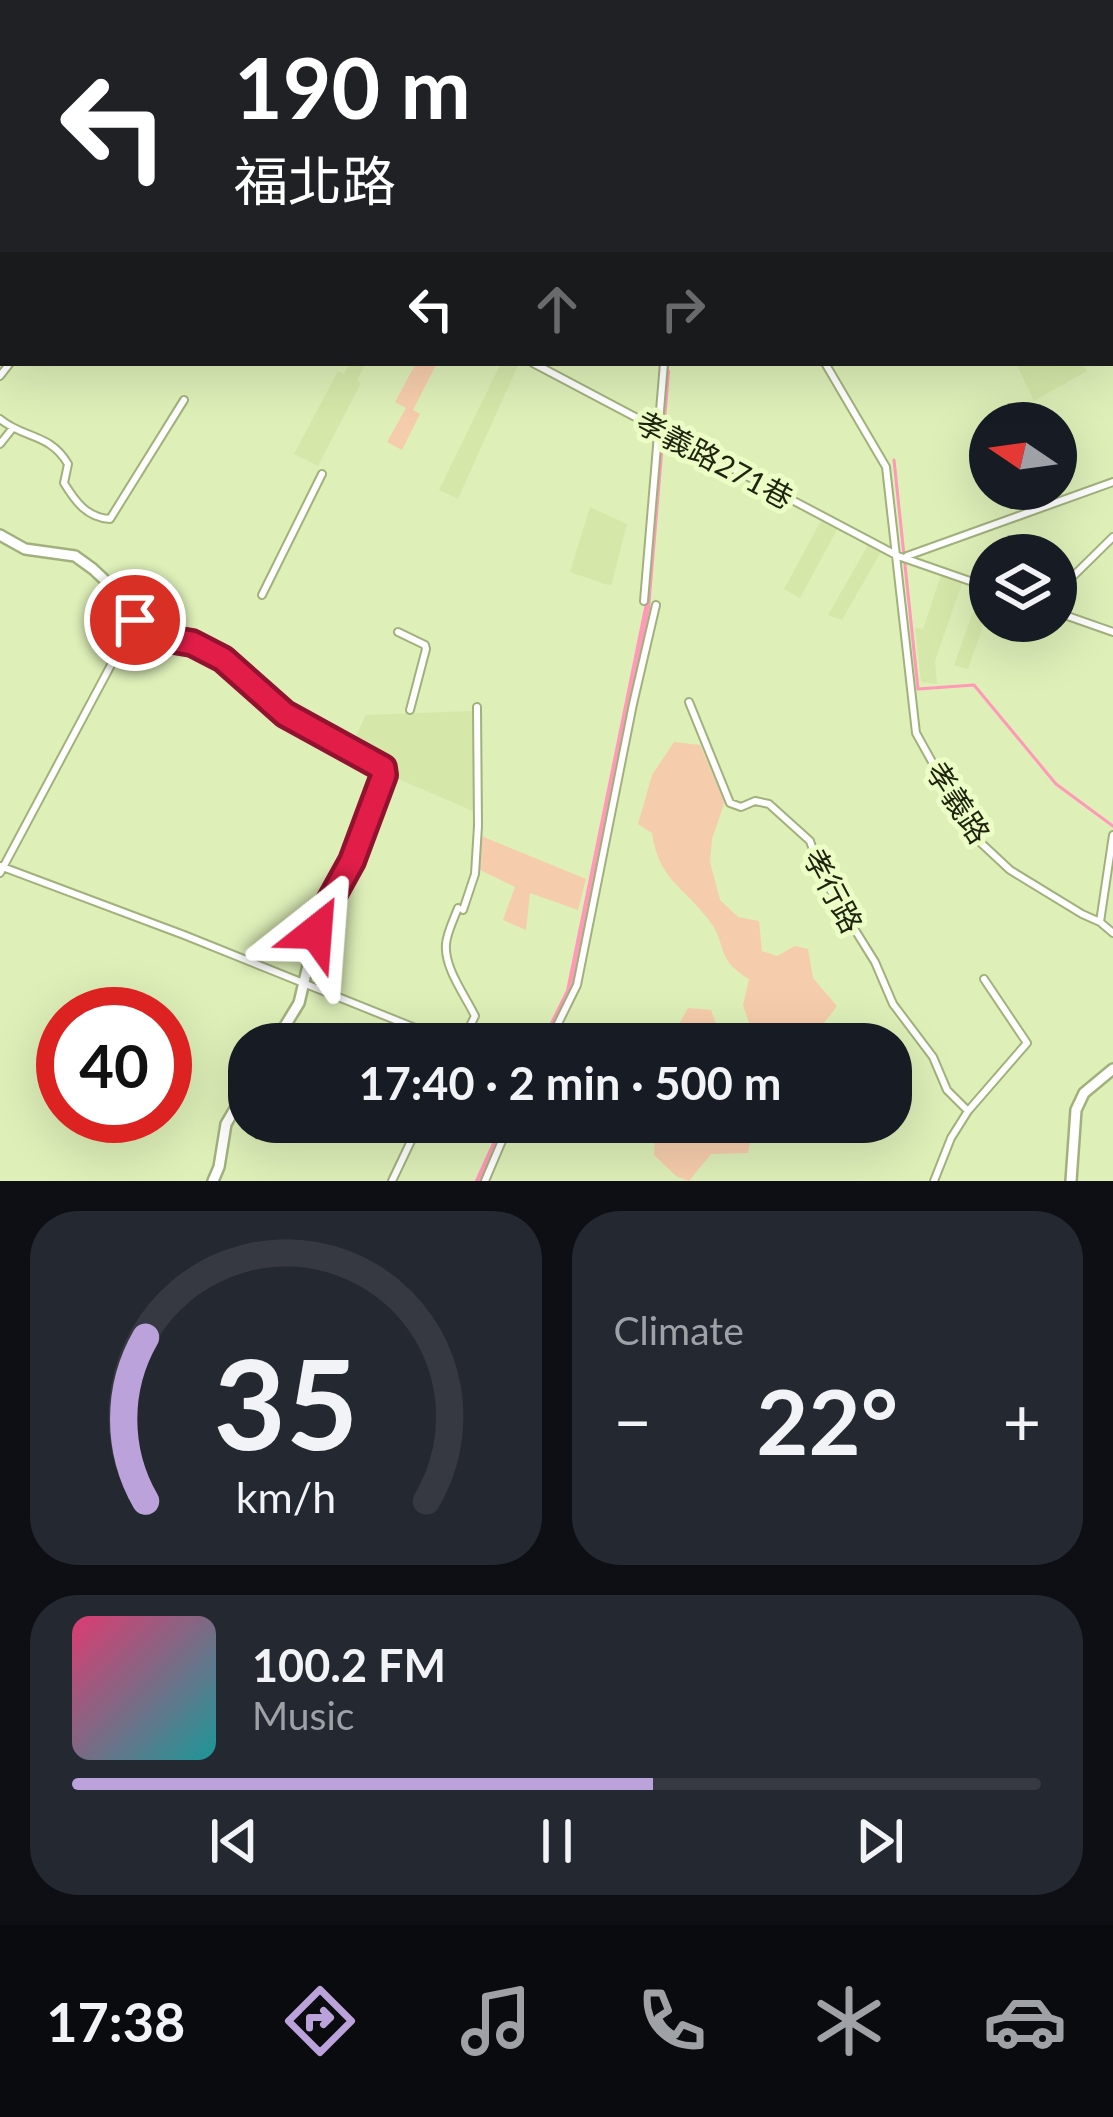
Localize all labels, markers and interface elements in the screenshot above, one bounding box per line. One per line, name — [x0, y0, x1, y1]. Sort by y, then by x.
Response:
text: 190 m — [234, 36, 471, 137]
icon: left — [36, 48, 192, 204]
text: 福北路 — [234, 148, 396, 213]
icon: left — [398, 276, 464, 342]
icon: ahead — [524, 276, 590, 342]
icon: right — [650, 276, 716, 342]
north arrow — [969, 402, 1077, 510]
map controls — [969, 402, 1077, 642]
street label: 孝義路271巷 — [631, 403, 799, 515]
button: layers — [969, 534, 1077, 642]
pin — [84, 569, 186, 671]
icon: arrive — [102, 587, 168, 653]
street label: 孝義路 — [919, 754, 999, 850]
street label: 孝行路 — [797, 842, 871, 938]
position arrow — [253, 869, 379, 995]
speed limit sign: 40 — [36, 987, 192, 1143]
text: 17:40 · 2 min · 500 m — [359, 1056, 781, 1110]
text: Climate — [614, 1307, 744, 1353]
text: 35 — [213, 1327, 358, 1477]
text: 22° — [756, 1366, 898, 1474]
text: − — [614, 1381, 652, 1460]
text: + — [1003, 1381, 1041, 1460]
text: km/h — [236, 1471, 336, 1522]
text: 100.2 FM — [252, 1638, 446, 1692]
text: Music — [252, 1692, 354, 1738]
icon: previous — [201, 1808, 267, 1874]
icon: pause — [524, 1808, 590, 1874]
icon: next — [847, 1808, 913, 1874]
icon: directions — [278, 1979, 362, 2063]
icon: music — [454, 1979, 538, 2063]
icon: phone — [630, 1979, 714, 2063]
icon: climate — [807, 1979, 891, 2063]
icon: car — [983, 1979, 1067, 2063]
text: 17:38 — [46, 1989, 185, 2054]

